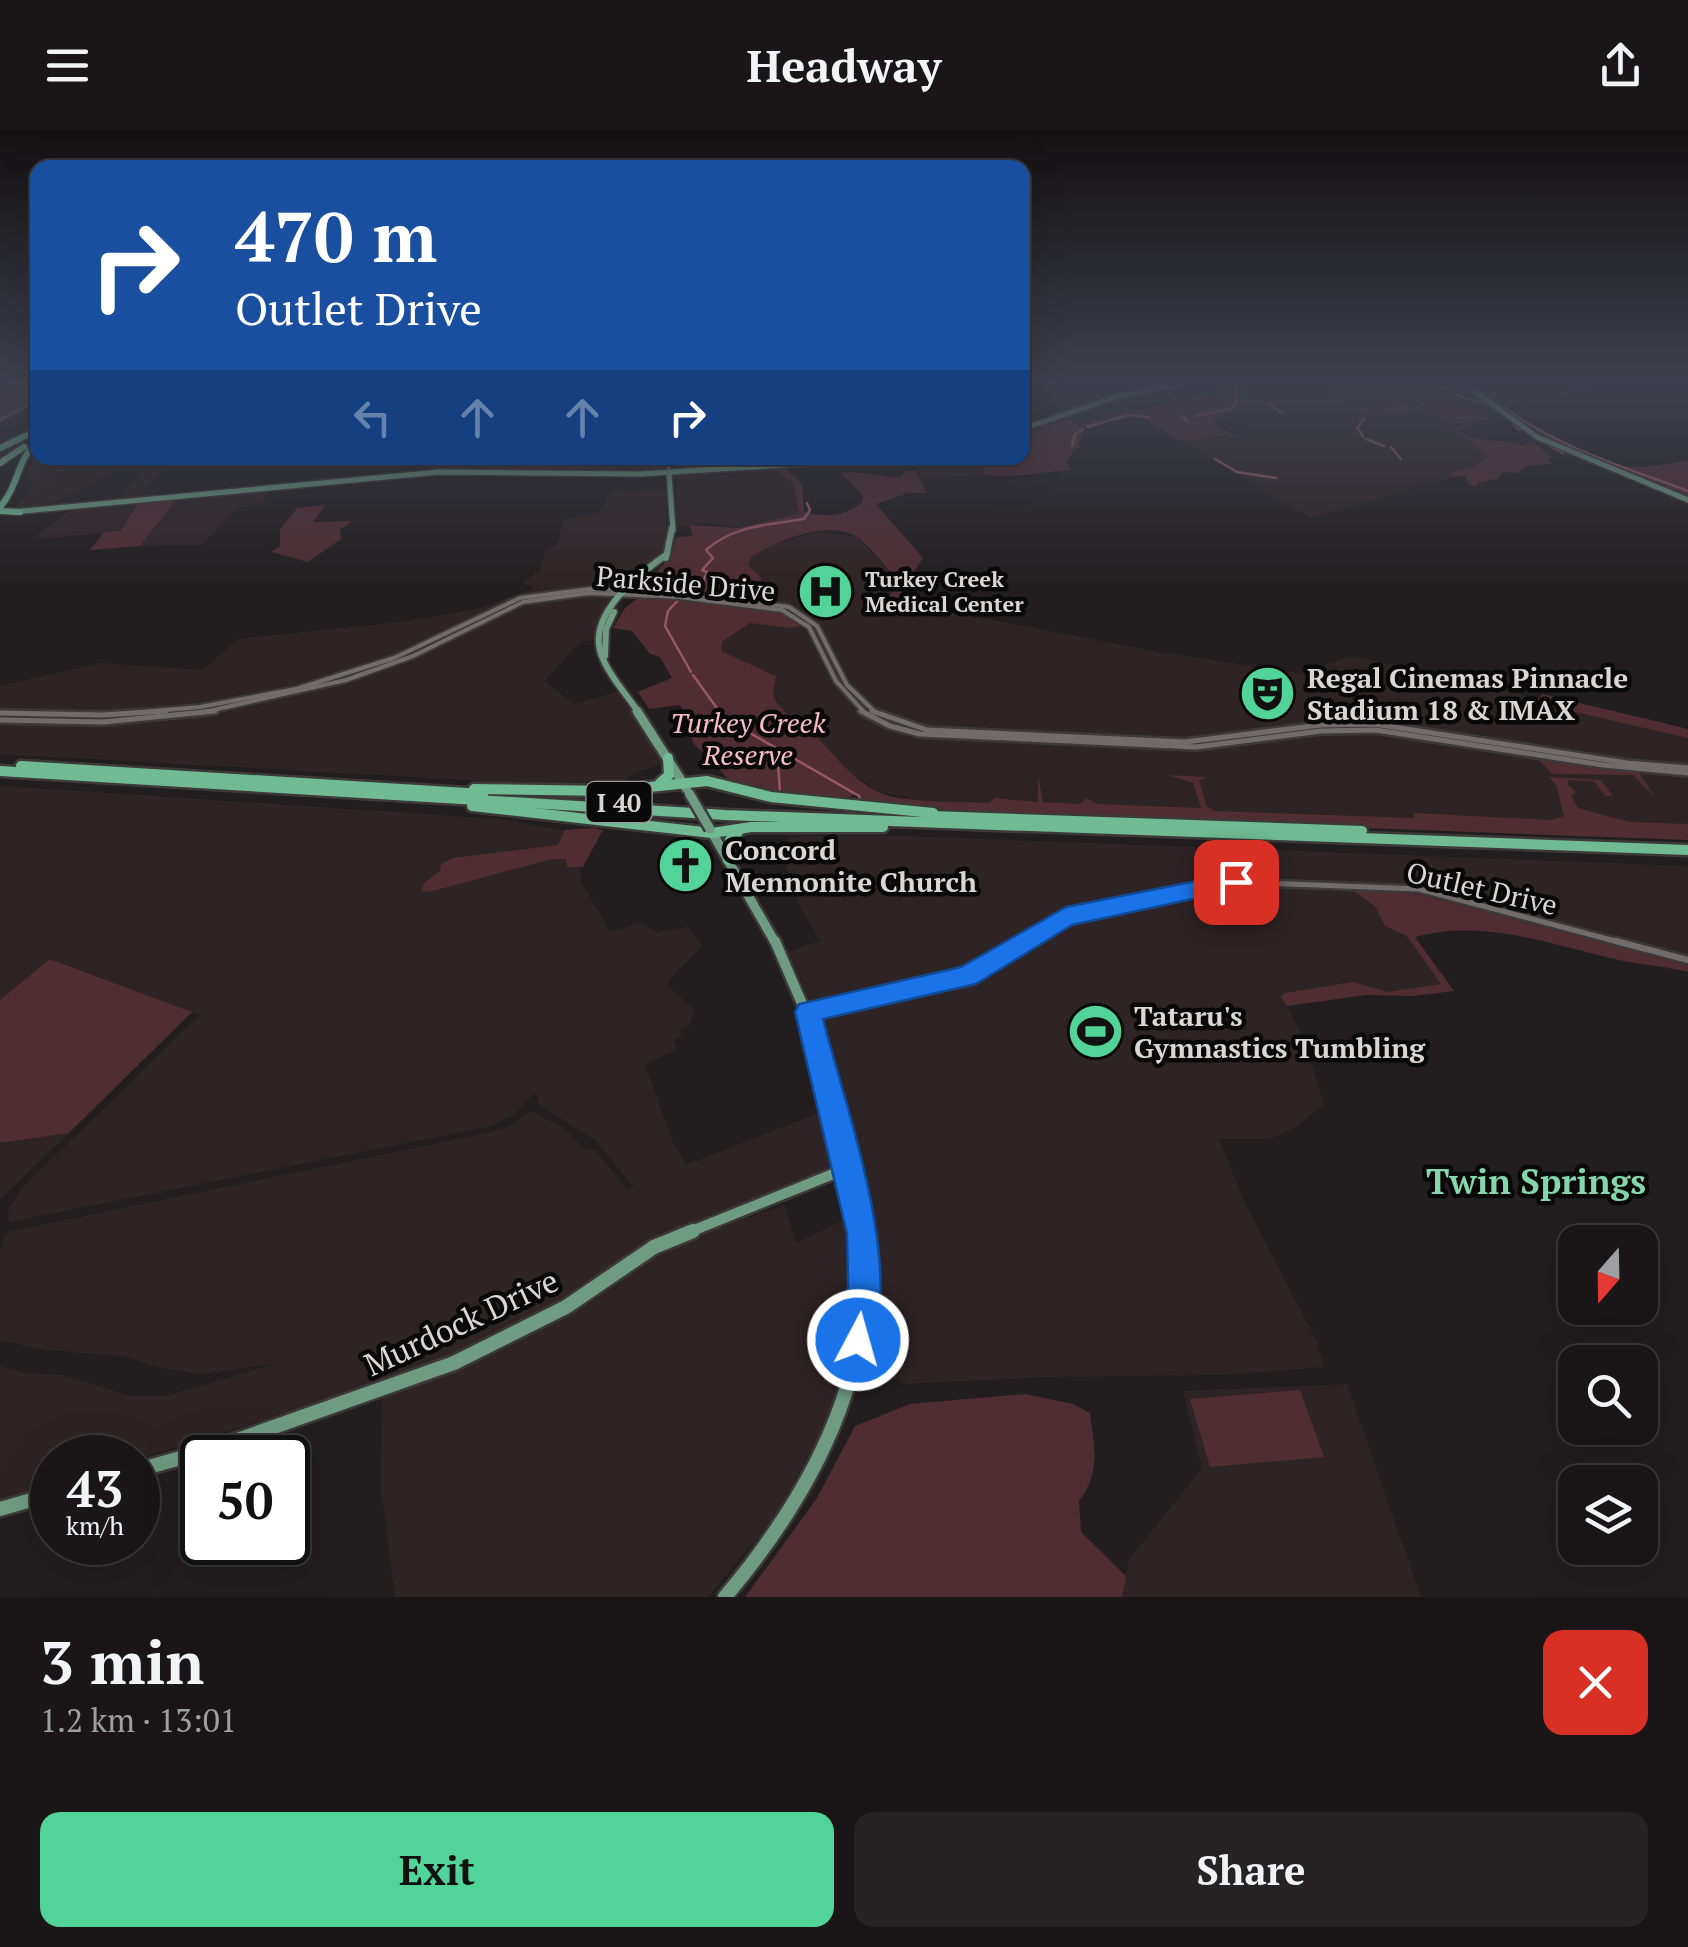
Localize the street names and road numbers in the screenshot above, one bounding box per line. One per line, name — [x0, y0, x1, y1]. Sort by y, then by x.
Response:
street label: Parkside Drive — [595, 557, 777, 609]
road number: I 40 — [586, 782, 652, 822]
street label: Outlet Drive — [1403, 853, 1561, 923]
street label: Murdock Drive — [357, 1259, 565, 1385]

